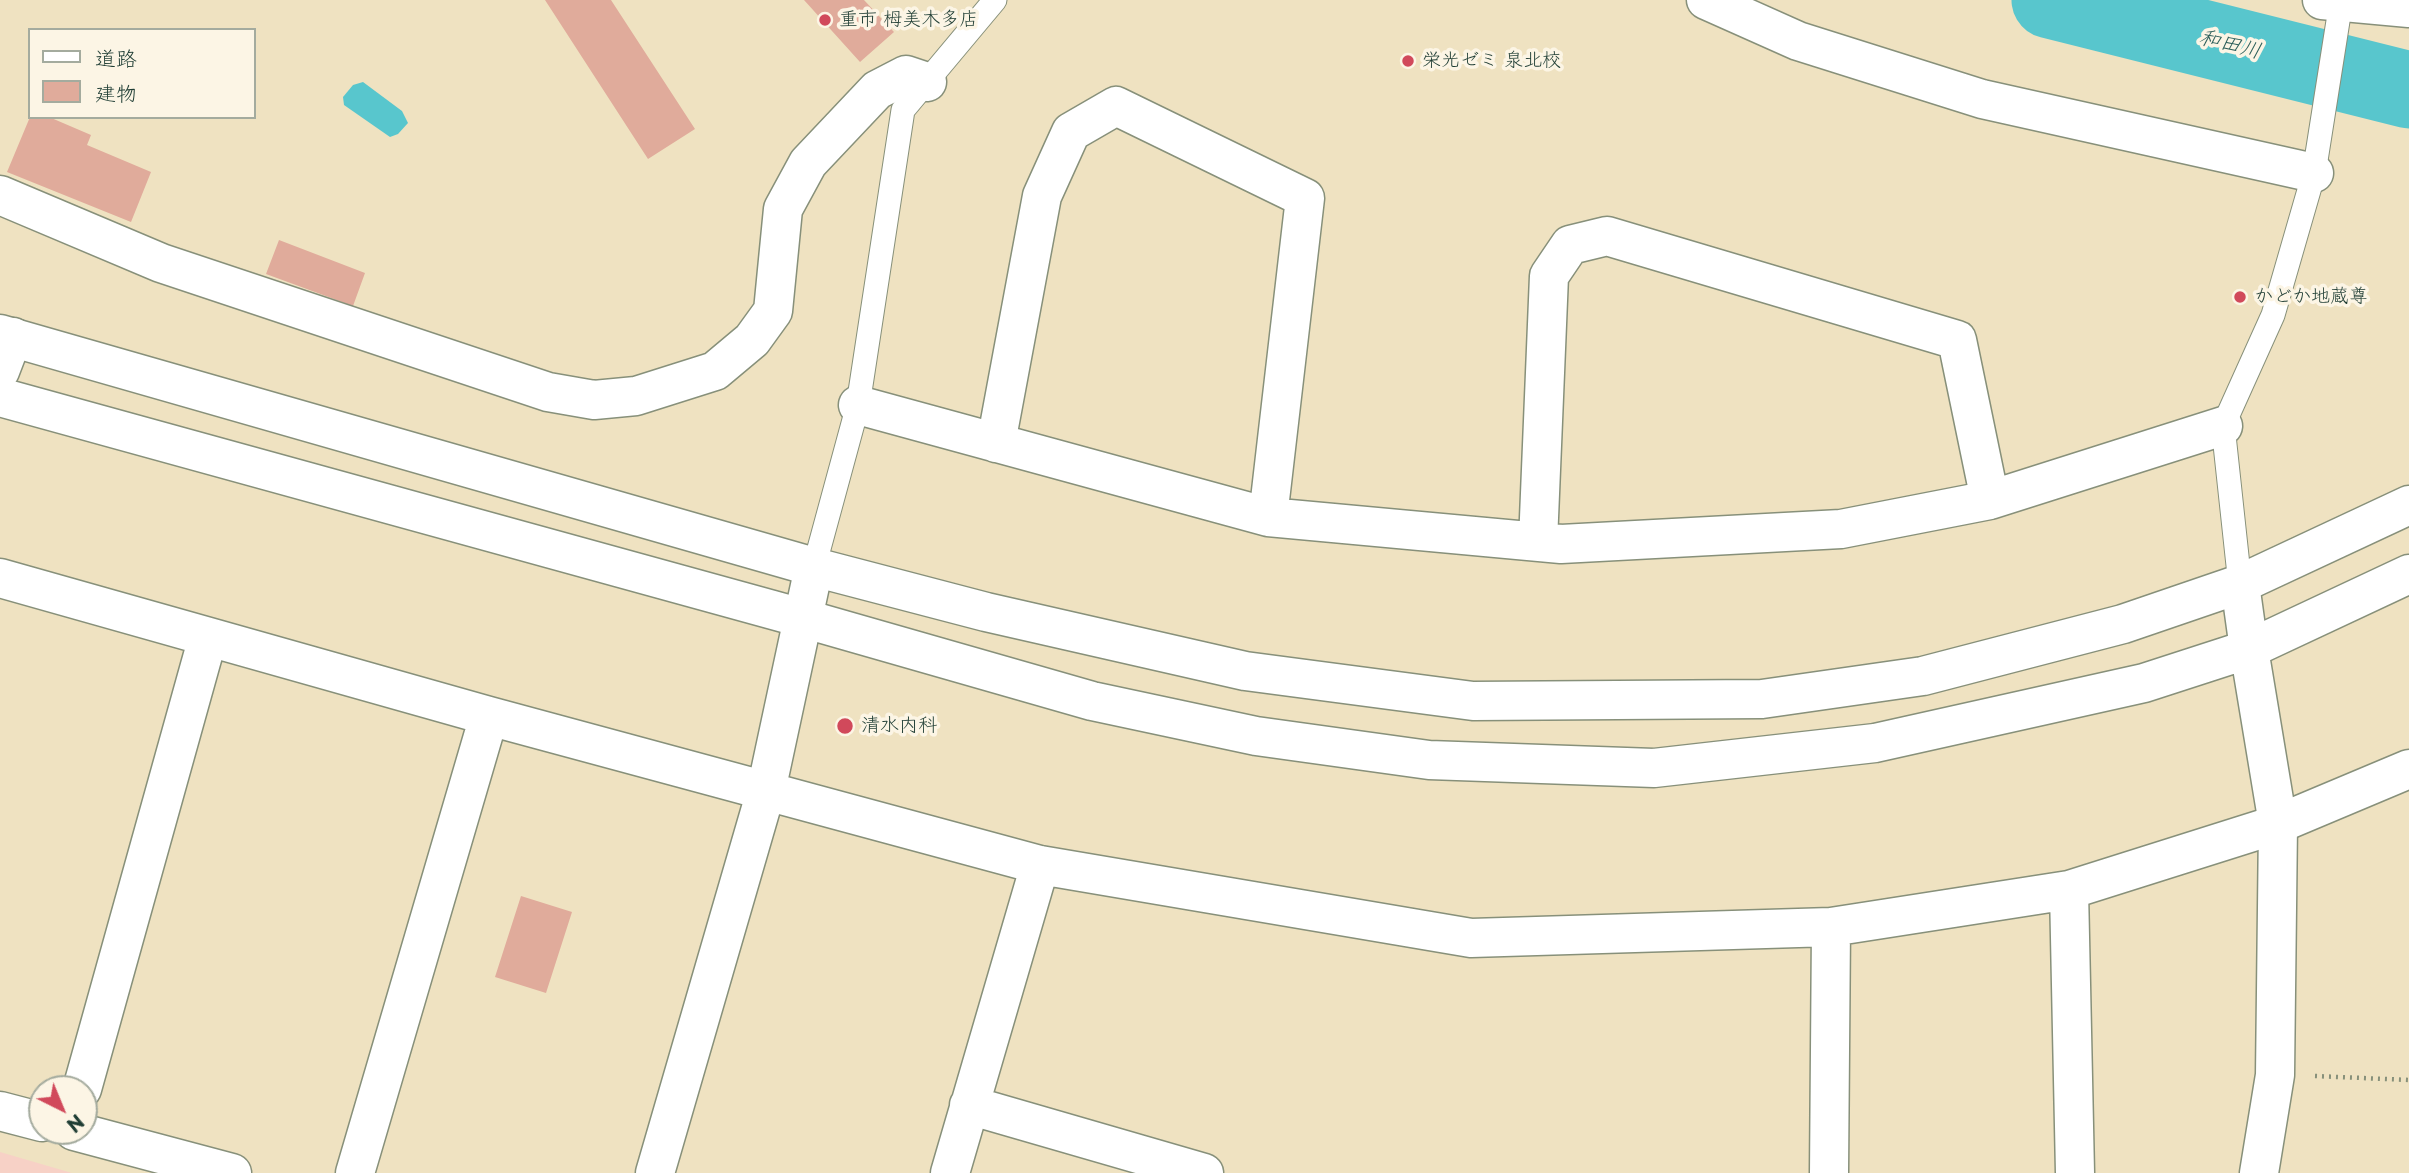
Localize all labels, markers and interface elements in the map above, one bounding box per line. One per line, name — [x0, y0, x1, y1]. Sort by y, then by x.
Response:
place label: 重市 栂美木多店 — [839, 9, 978, 31]
marker: 重市 栂美木多店 — [817, 12, 833, 28]
water label: 和田川 — [2196, 25, 2264, 65]
legend — [28, 28, 256, 119]
text: 道路 — [95, 41, 137, 73]
place label: 栄光ゼミ 泉北校 — [1422, 50, 1561, 72]
marker: 栄光ゼミ 泉北校 — [1400, 53, 1416, 69]
text: 建物 — [95, 76, 137, 108]
place label: かどか地蔵尊 — [2254, 286, 2368, 308]
marker: かどか地蔵尊 — [2232, 289, 2248, 305]
place label: 清水内科 — [861, 715, 937, 737]
marker: 清水内科 — [835, 716, 855, 736]
north arrow — [28, 1075, 98, 1145]
text: N — [61, 1109, 91, 1139]

